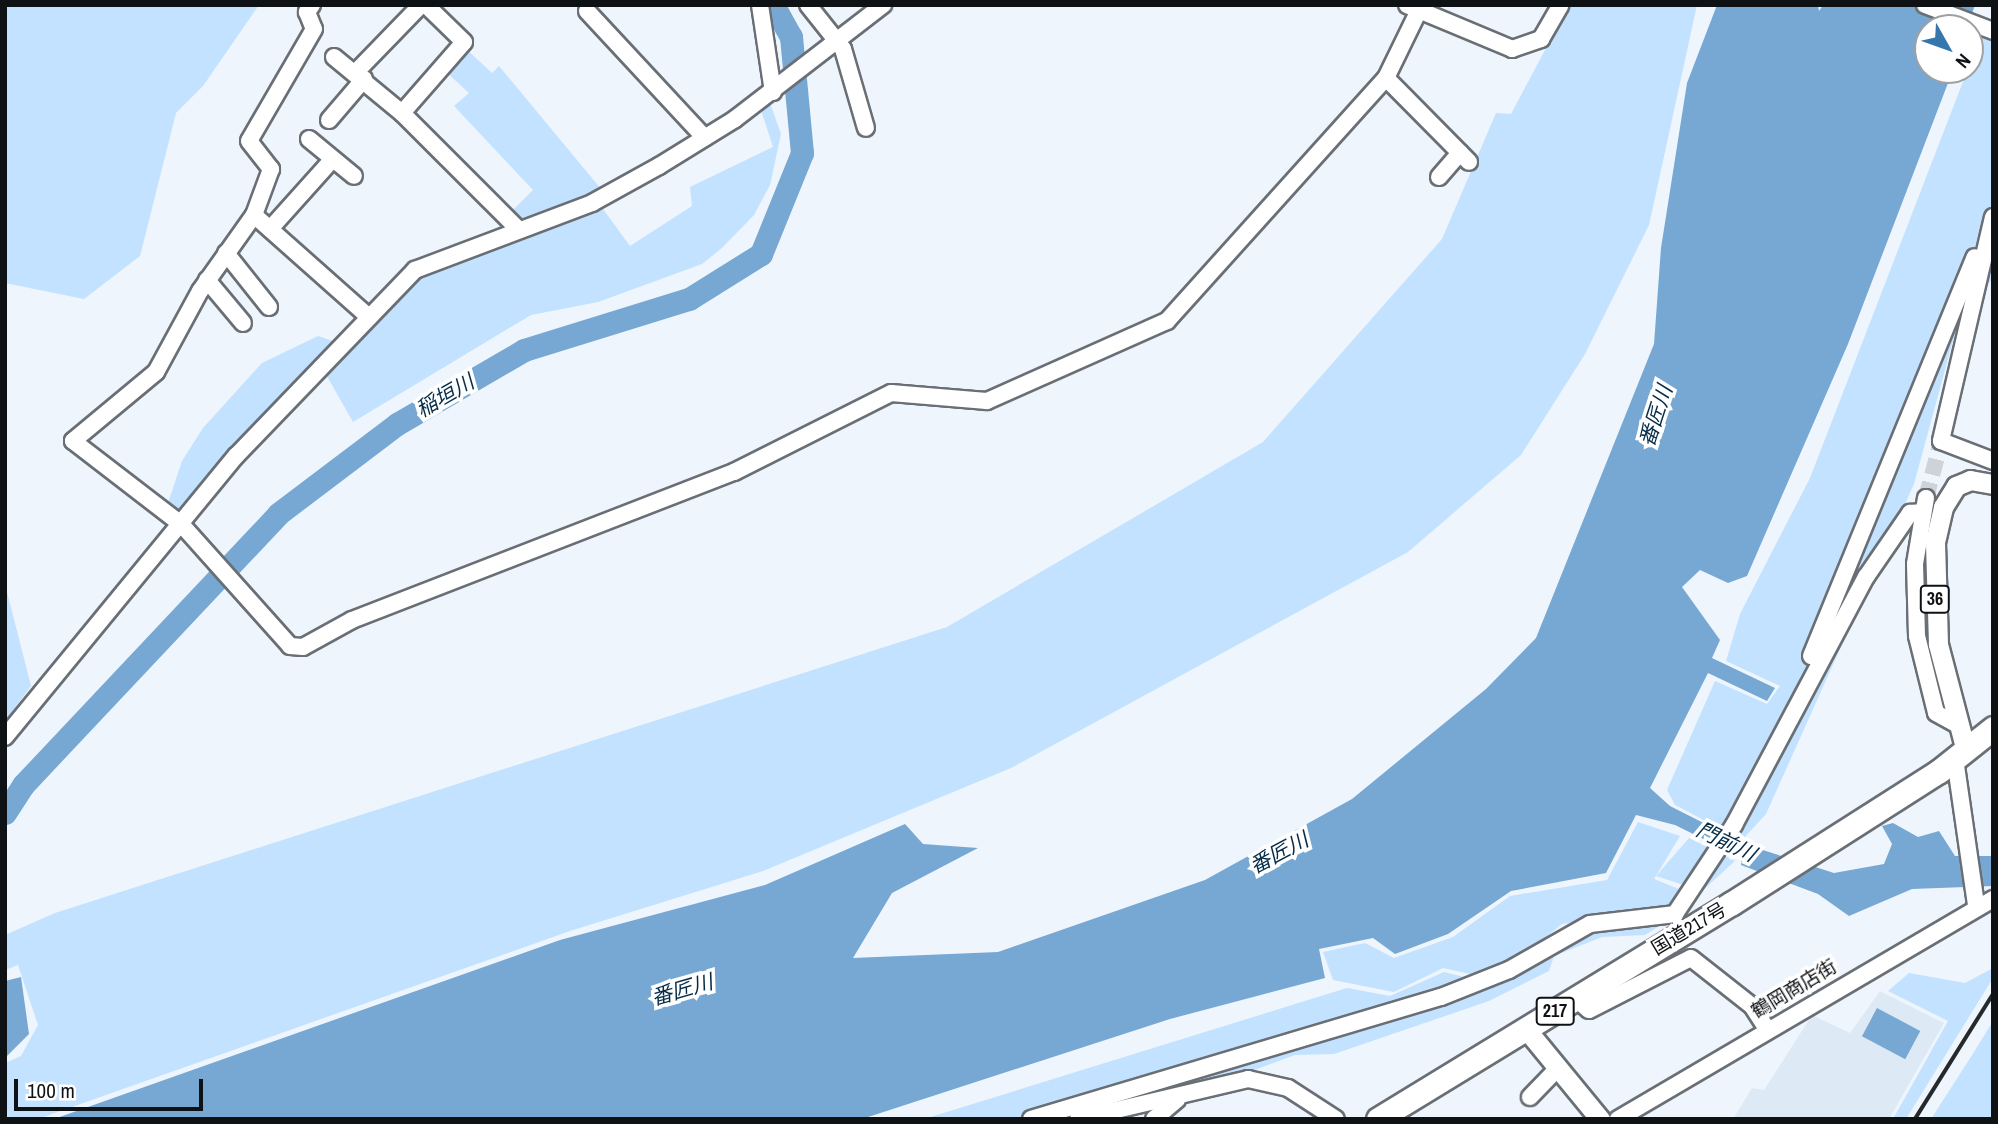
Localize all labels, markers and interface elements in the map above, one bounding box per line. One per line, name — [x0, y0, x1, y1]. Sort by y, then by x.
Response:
north arrow — [1914, 14, 1984, 84]
text: N — [1950, 49, 1977, 74]
water label: 稲垣川 — [411, 369, 479, 423]
water label: 番匠川 — [1634, 382, 1678, 450]
road number: 36 — [1919, 584, 1951, 614]
water label: 門前川 — [1692, 817, 1760, 867]
water label: 番匠川 — [1245, 827, 1313, 879]
street label: 国道217号 — [1648, 898, 1730, 960]
street label: 鶴岡商店街 — [1747, 955, 1841, 1023]
water label: 番匠川 — [648, 969, 716, 1011]
road number: 217 — [1534, 996, 1576, 1026]
scale bar — [18, 1064, 206, 1108]
text: 100 m — [27, 1076, 75, 1105]

